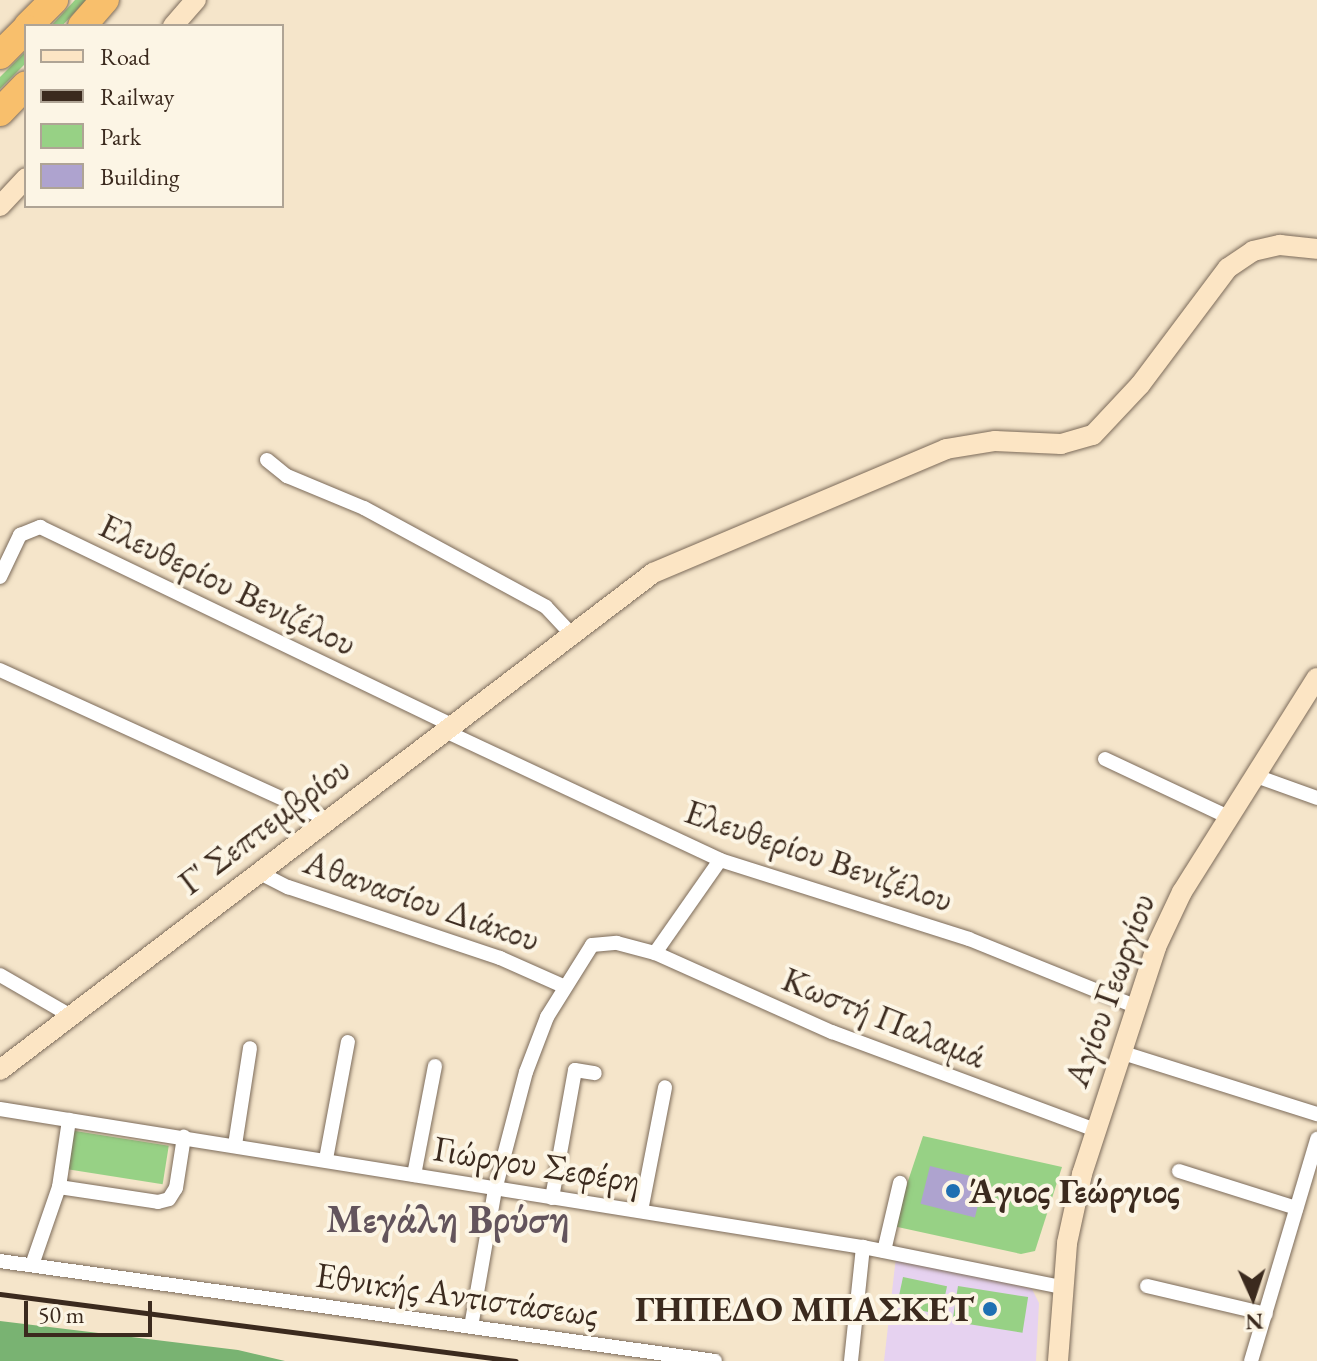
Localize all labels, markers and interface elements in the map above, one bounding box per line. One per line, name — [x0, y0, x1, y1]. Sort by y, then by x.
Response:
legend — [24, 24, 284, 208]
text: Road — [100, 41, 150, 72]
text: Railway — [100, 81, 174, 112]
text: Park — [100, 121, 141, 152]
text: Building — [100, 161, 180, 192]
street label: Ελευθερίου Βενιζέλου — [92, 503, 364, 665]
street label: Γ' Σεπτεμβρίου — [170, 746, 358, 904]
street label: Ελευθερίου Βενιζέλου — [679, 789, 959, 921]
street label: Αθανασίου Διάκου — [298, 839, 546, 961]
street label: Αγίου Γεωργίου — [1054, 887, 1164, 1093]
street label: Κωστή Παλαμά — [776, 957, 992, 1077]
street label: Γιώργου Σεφέρη — [430, 1126, 644, 1202]
place label: Άγιος Γεώργιος — [969, 1169, 1180, 1213]
marker: Άγιος Γεώργιος — [944, 1182, 962, 1200]
district label: Μεγάλη Βρύση — [326, 1194, 570, 1242]
street label: Εθνικής Αντιστάσεως — [313, 1253, 601, 1335]
north arrow — [1213, 1257, 1293, 1337]
scale bar — [28, 1285, 156, 1335]
place label: ΓΗΠΕΔΟ ΜΠΑΣΚΕΤ — [635, 1287, 974, 1331]
text: 50 m — [38, 1299, 85, 1330]
marker: ΓΗΠΕΔΟ ΜΠΑΣΚΕΤ — [981, 1300, 999, 1318]
text: N — [1245, 1307, 1264, 1336]

